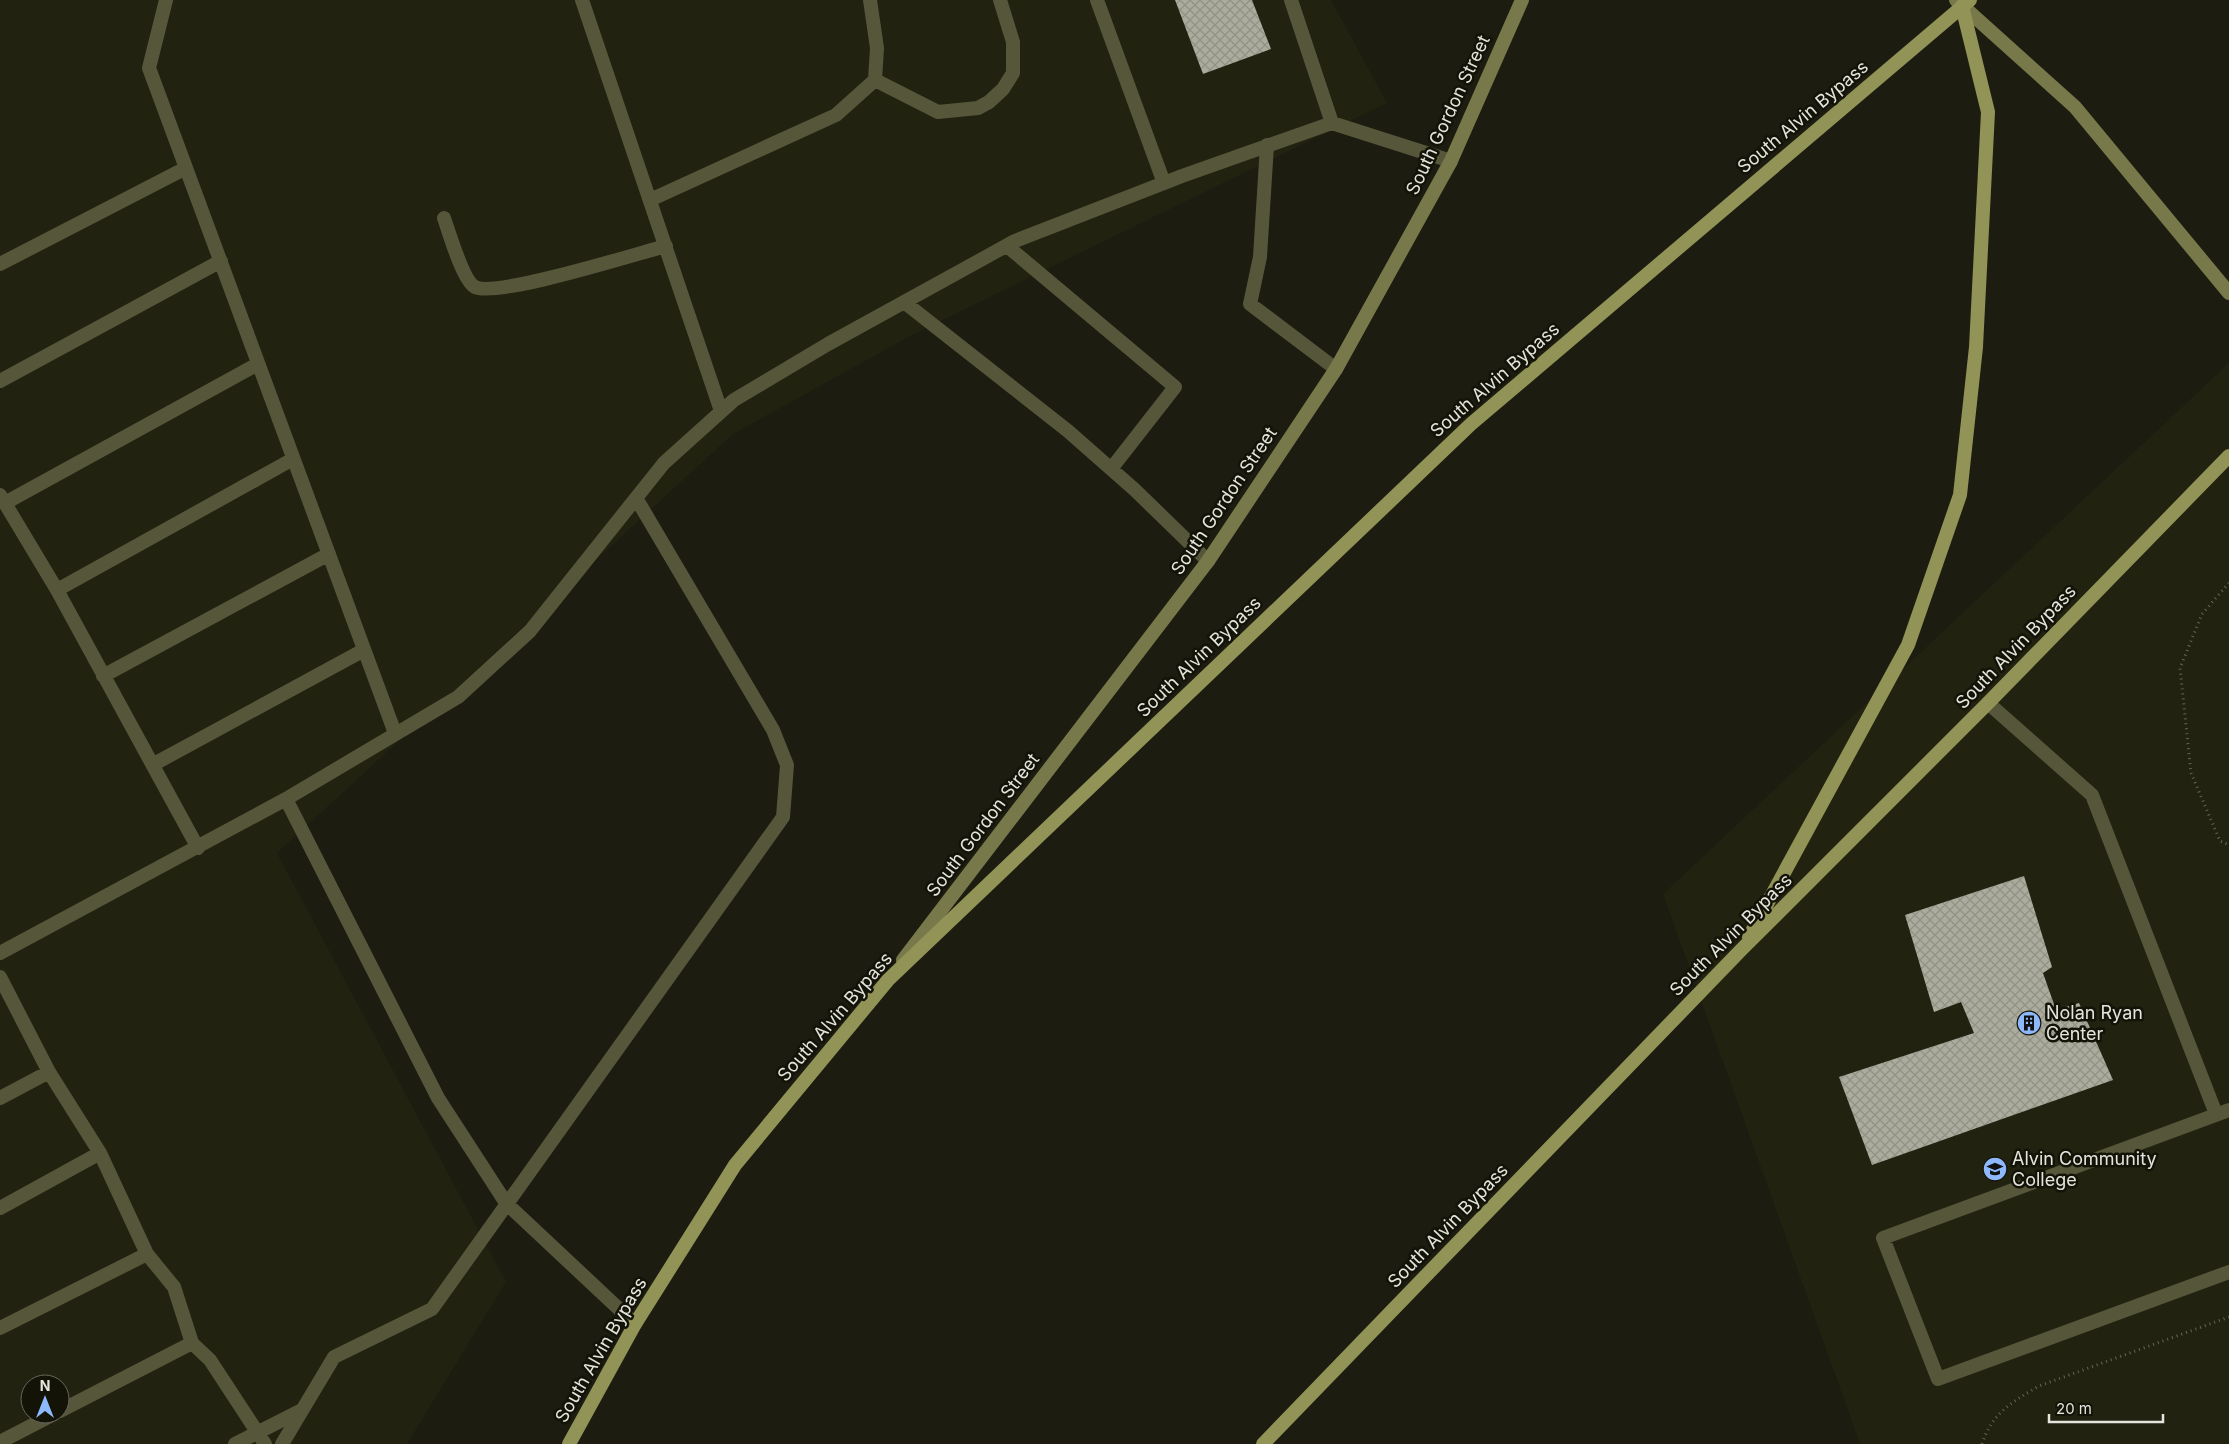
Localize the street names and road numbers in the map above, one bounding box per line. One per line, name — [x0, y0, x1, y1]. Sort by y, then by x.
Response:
street label: South Gordon Street — [1401, 32, 1494, 198]
street label: South Alvin Bypass — [1733, 56, 1872, 177]
street label: South Alvin Bypass — [1426, 318, 1563, 441]
street label: South Gordon Street — [1166, 423, 1281, 579]
street label: South Alvin Bypass — [1951, 580, 2080, 713]
street label: South Alvin Bypass — [1132, 592, 1265, 721]
street label: South Gordon Street — [922, 749, 1043, 900]
street label: South Alvin Bypass — [1665, 869, 1796, 1000]
street label: South Alvin Bypass — [773, 948, 896, 1085]
street label: South Alvin Bypass — [1383, 1159, 1512, 1292]
street label: South Alvin Bypass — [551, 1274, 651, 1426]

